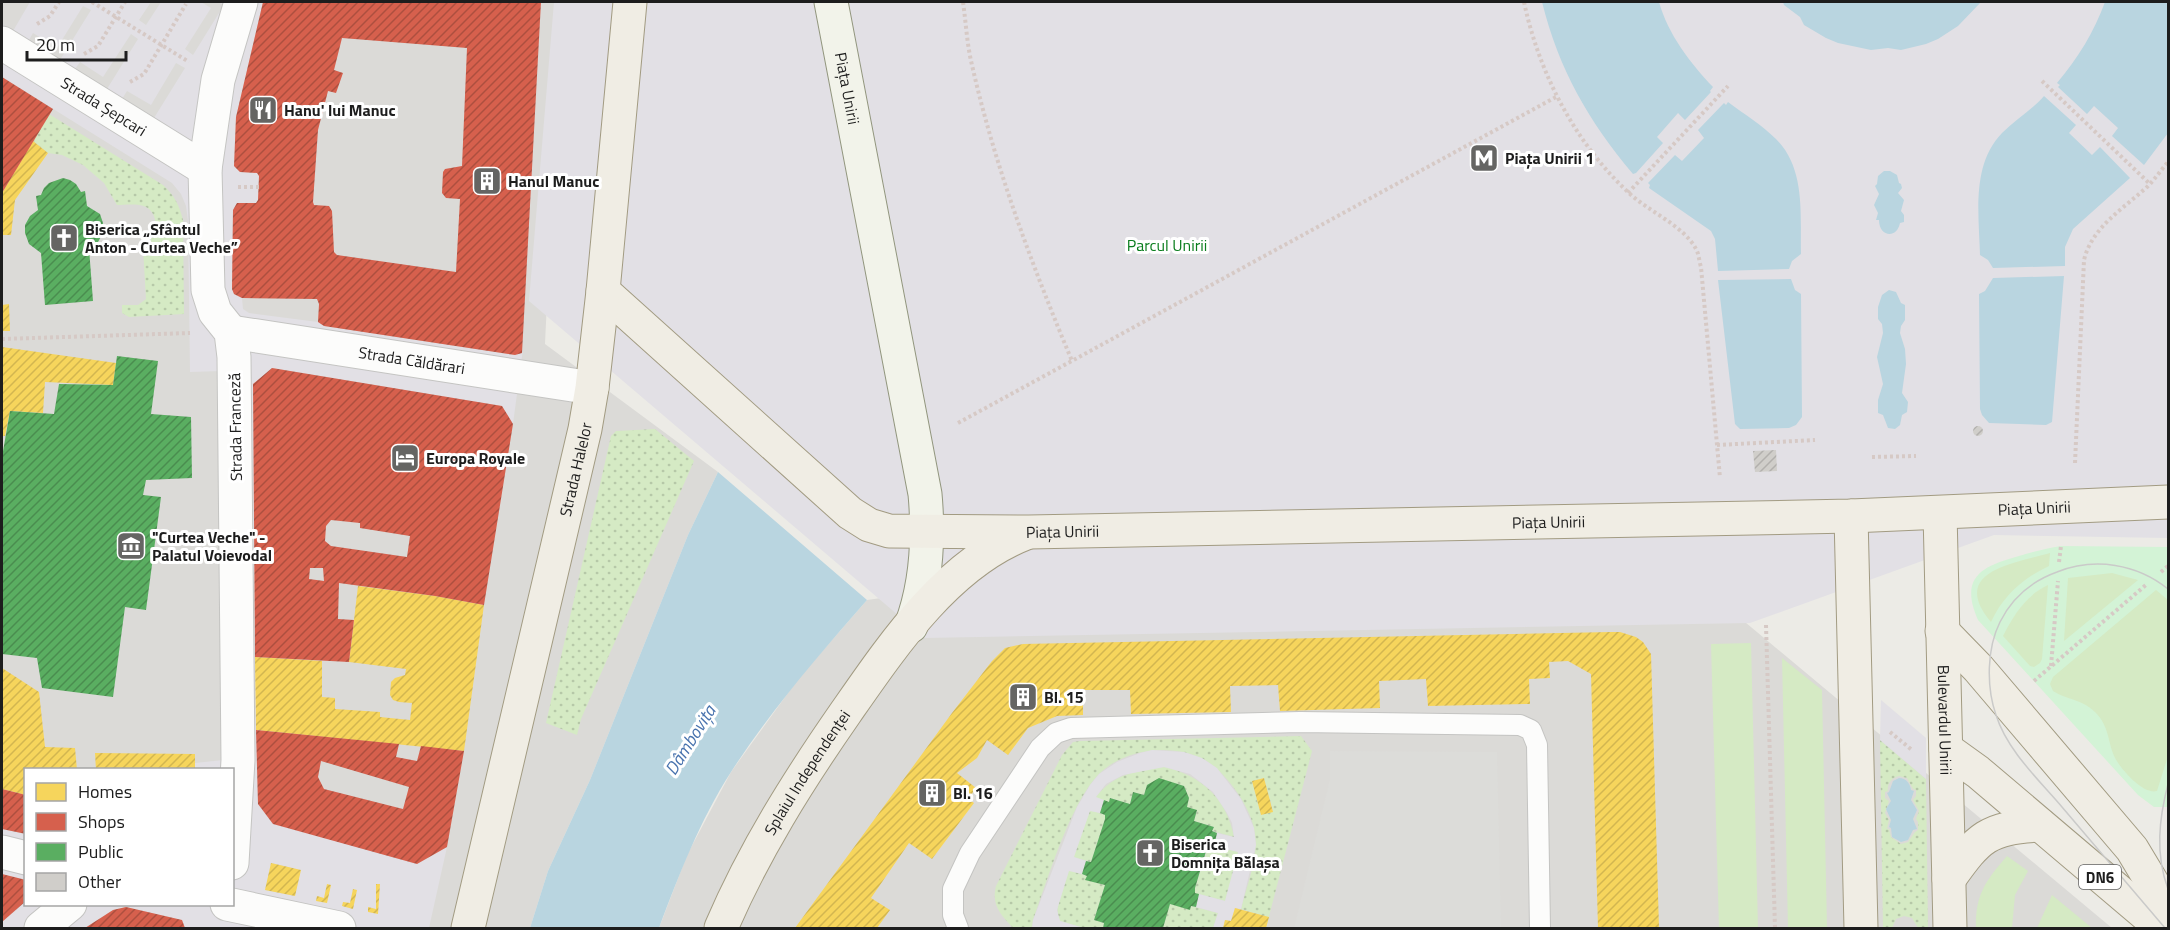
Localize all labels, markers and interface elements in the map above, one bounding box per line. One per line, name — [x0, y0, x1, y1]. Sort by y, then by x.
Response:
scale bar — [27, 24, 126, 62]
text: 20 m — [36, 31, 75, 58]
street label: Piața Unirii — [829, 50, 866, 127]
street label: Strada Șepcari — [56, 70, 152, 142]
restaurant icon: Hanu' lui Manuc — [247, 94, 279, 126]
place label: Hanu' lui Manuc — [284, 98, 396, 122]
metro station icon: Piața Unirii 1 — [1468, 142, 1500, 174]
place label: Piața Unirii 1 — [1505, 146, 1594, 170]
building icon: Hanul Manuc — [471, 165, 503, 197]
place label: Hanul Manuc — [508, 169, 599, 193]
place label: Biserica „Sfântul Anton - Curtea Veche” — [85, 217, 238, 259]
church icon: Biserica „Sfântul Anton - Curtea Veche” — [48, 222, 80, 254]
park label: Parcul Unirii — [1127, 233, 1207, 257]
street label: Strada Căldărari — [357, 340, 467, 380]
street label: Strada Franceză — [222, 373, 248, 481]
street label: Strada Halelor — [553, 420, 598, 519]
hotel icon: Europa Royale — [389, 442, 421, 474]
place label: Europa Royale — [426, 446, 525, 470]
street label: Piața Unirii — [1997, 494, 2071, 522]
street label: Piața Unirii — [1512, 509, 1585, 535]
street label: Piața Unirii — [1026, 519, 1099, 544]
place label: "Curtea Veche" - Palatul Voievodal — [152, 525, 272, 567]
museum icon: "Curtea Veche" - Palatul Voievodal — [115, 530, 147, 562]
street label: Bulevardul Unirii — [1932, 665, 1958, 775]
building icon: Bl. 15 — [1007, 681, 1039, 713]
place label: Bl. 15 — [1044, 685, 1084, 709]
water label: Dâmbovița — [658, 699, 723, 780]
street label: Splaiul Independenței — [758, 705, 856, 840]
legend — [24, 768, 234, 906]
building icon: Bl. 16 — [916, 777, 948, 809]
text: Homes — [78, 778, 132, 805]
place label: Bl. 16 — [953, 781, 993, 805]
text: Shops — [78, 808, 125, 835]
place label: Biserica Domnița Bălașa — [1171, 832, 1280, 874]
church icon: Biserica Domnița Bălașa — [1134, 837, 1166, 869]
text: Public — [78, 838, 124, 865]
road number: DN6 — [2079, 865, 2121, 889]
text: Other — [78, 868, 121, 895]

